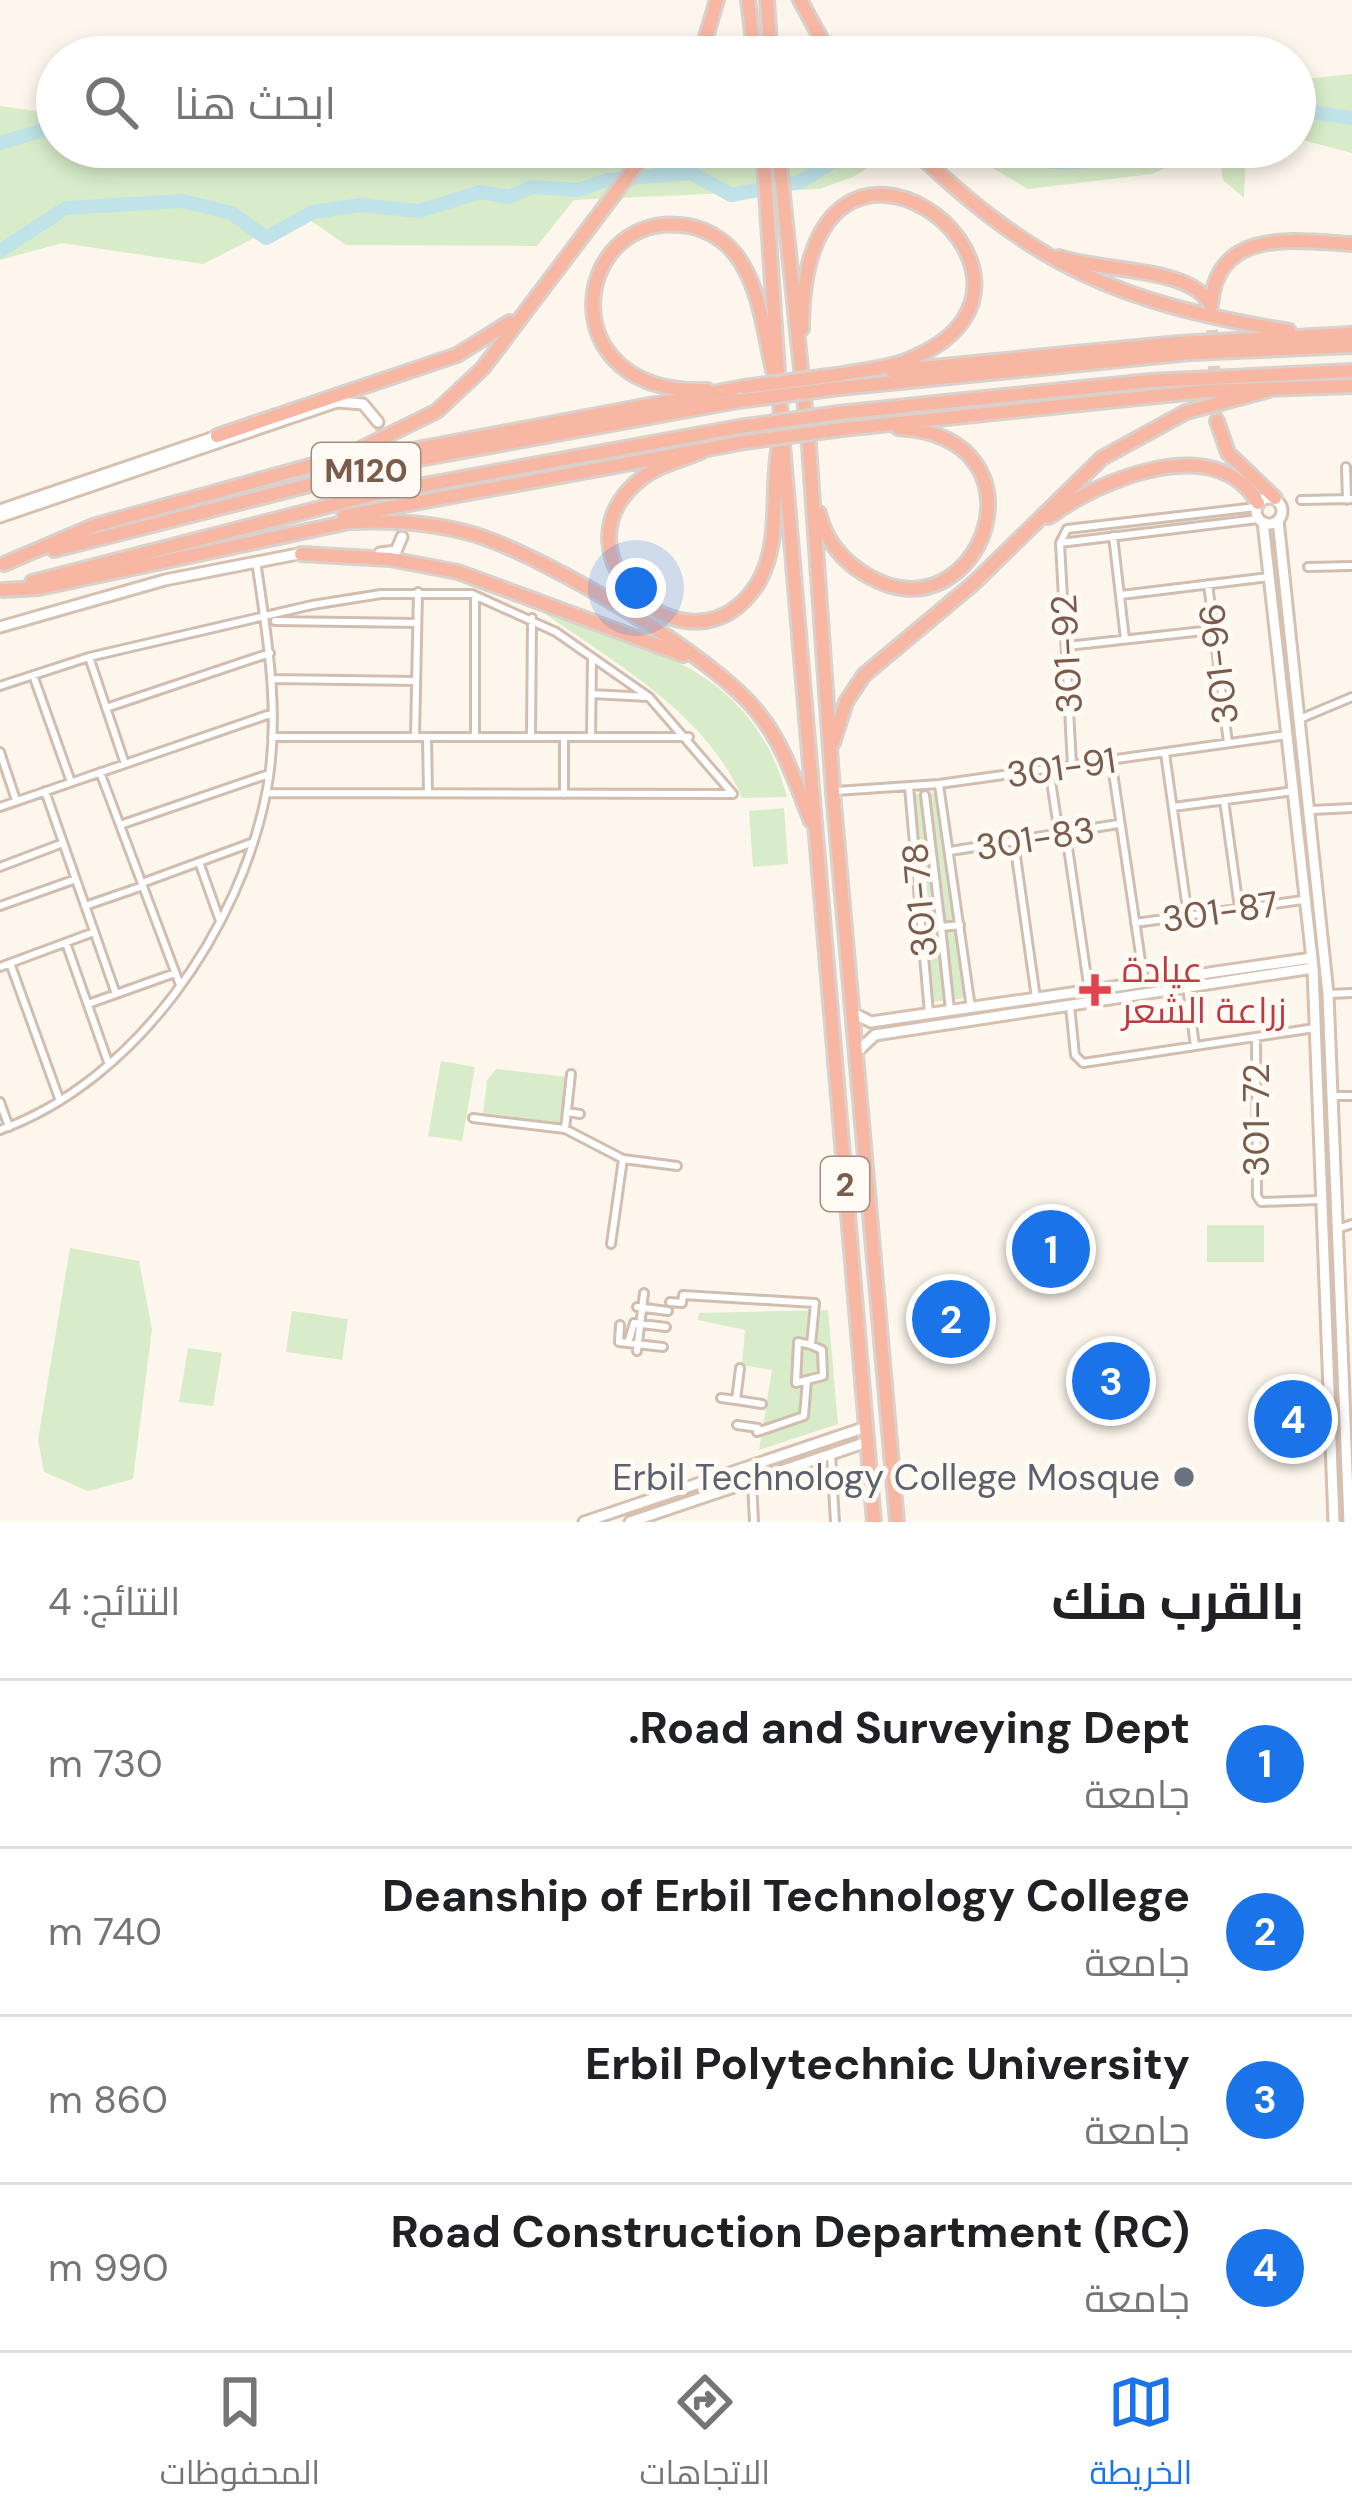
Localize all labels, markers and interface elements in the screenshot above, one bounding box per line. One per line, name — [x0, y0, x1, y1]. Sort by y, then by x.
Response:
search box — [36, 36, 1316, 168]
icon: search — [78, 69, 144, 135]
text: ابحث هنا — [174, 74, 336, 133]
road number: M120 — [312, 443, 420, 497]
your location — [606, 558, 666, 618]
street label: 301-92 — [1040, 593, 1093, 715]
street label: 301-96 — [1188, 601, 1249, 727]
street label: 301-91 — [1003, 737, 1119, 798]
street label: 301-83 — [972, 806, 1098, 871]
street label: 301-78 — [891, 841, 948, 959]
street label: 301-87 — [1159, 880, 1281, 943]
place label: عيادة زراعة الشعر — [1120, 946, 1287, 1034]
marker: عيادة زراعة الشعر — [1079, 974, 1111, 1006]
street label: 301-72 — [1233, 1063, 1280, 1177]
road number: 2 — [821, 1157, 869, 1211]
pin: 1 — [1012, 1204, 1090, 1294]
pin: 2 — [912, 1274, 990, 1364]
pin: 3 — [1072, 1336, 1150, 1426]
pin: 4 — [1254, 1374, 1332, 1464]
place label: Erbil Technology College Mosque — [612, 1454, 1160, 1501]
marker: Erbil Technology College Mosque — [1171, 1464, 1197, 1490]
text: بالقرب منك — [1051, 1568, 1304, 1635]
text: النتائج: 4 — [48, 1576, 181, 1627]
text: Road and Surveying Dept. — [628, 1698, 1190, 1757]
text: 730 m — [48, 1738, 163, 1789]
text: 1 — [1258, 1738, 1272, 1789]
text: جامعة — [1084, 1769, 1190, 1820]
text: Deanship of Erbil Technology College — [382, 1866, 1190, 1925]
text: 740 m — [48, 1906, 162, 1957]
text: 2 — [1254, 1906, 1276, 1957]
text: جامعة — [1084, 1937, 1190, 1988]
text: Erbil Polytechnic University — [585, 2034, 1190, 2093]
text: 860 m — [48, 2074, 168, 2125]
text: 3 — [1253, 2074, 1277, 2125]
text: جامعة — [1084, 2105, 1190, 2156]
text: Road Construction Department (RC) — [391, 2202, 1190, 2261]
text: 990 m — [48, 2242, 169, 2293]
text: 4 — [1252, 2242, 1278, 2293]
text: جامعة — [1084, 2273, 1190, 2324]
tab: المحفوظات — [160, 2369, 320, 2503]
tab: الاتجاهات — [640, 2369, 770, 2503]
tab: الخريطة — [1089, 2369, 1192, 2503]

